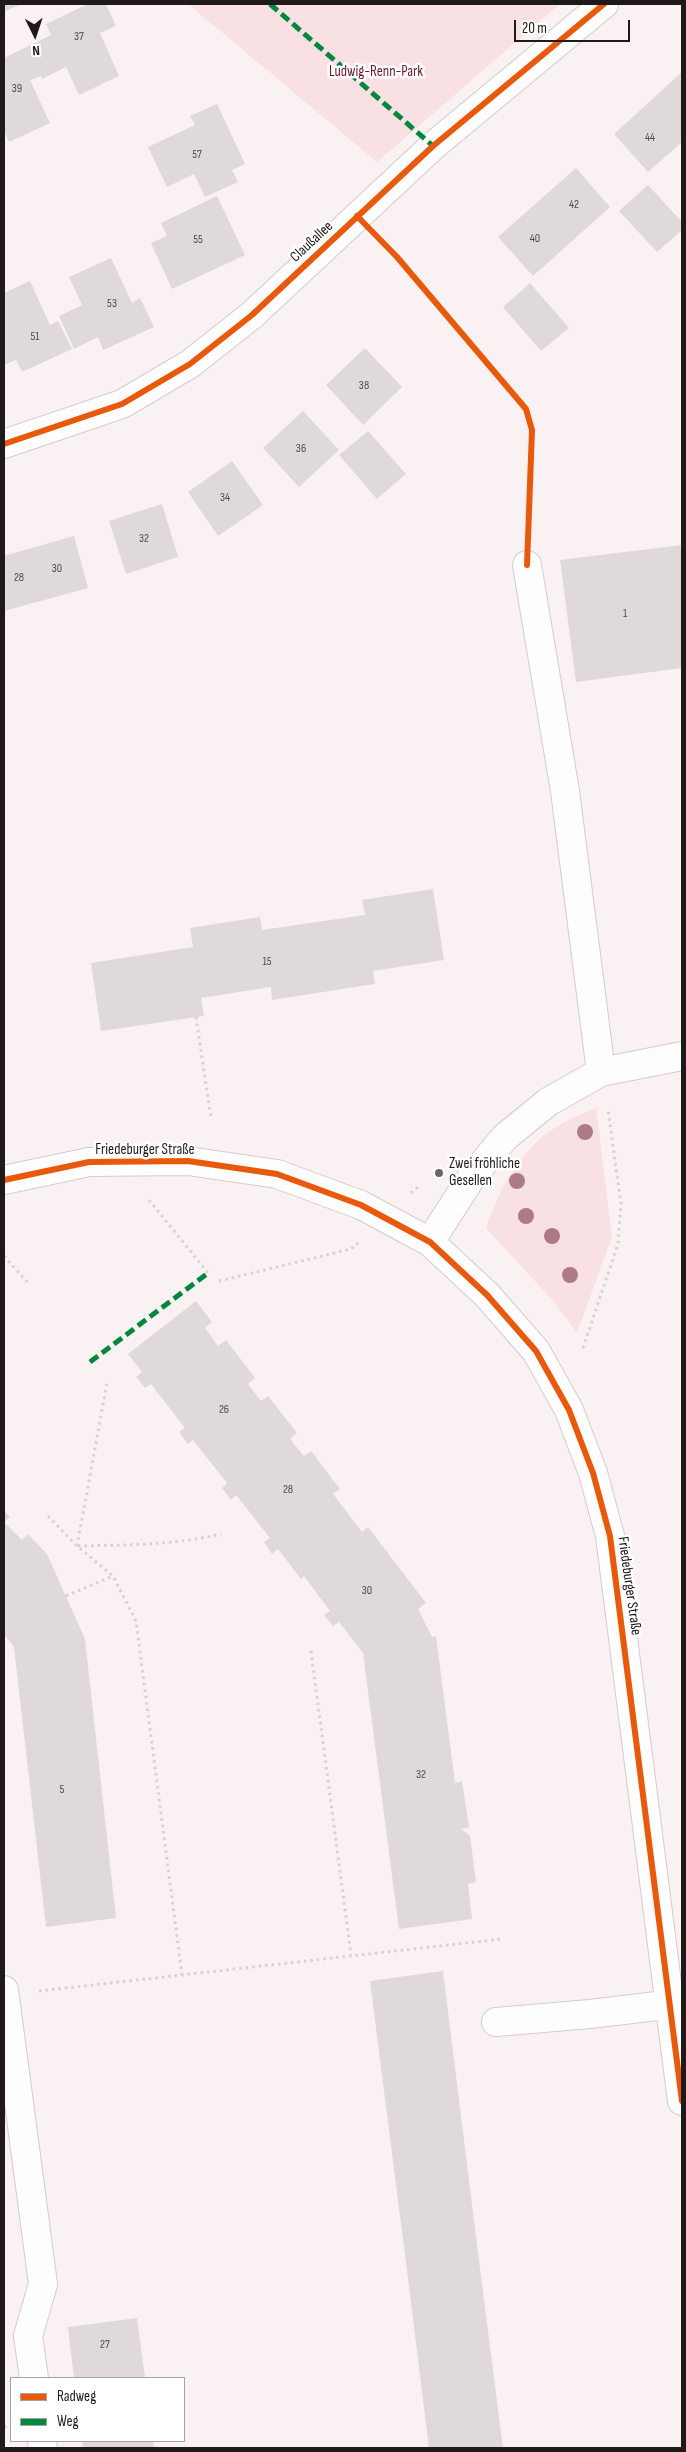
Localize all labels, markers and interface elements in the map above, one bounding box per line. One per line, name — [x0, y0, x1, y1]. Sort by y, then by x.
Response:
north arrow — [10, 10, 60, 60]
scale bar — [516, 10, 632, 42]
text: 20 m — [522, 19, 547, 38]
house number: 37 — [74, 30, 84, 44]
text: N — [32, 42, 40, 59]
park label: Ludwig-Renn-Park — [329, 63, 423, 81]
house number: 39 — [12, 82, 22, 96]
house number: 44 — [645, 131, 655, 145]
house number: 57 — [192, 148, 202, 162]
house number: 42 — [569, 198, 579, 212]
street label: Claußallee — [287, 218, 337, 266]
house number: 40 — [530, 232, 540, 246]
house number: 55 — [193, 233, 203, 247]
house number: 53 — [107, 297, 117, 311]
house number: 51 — [30, 330, 40, 344]
house number: 38 — [359, 379, 369, 393]
house number: 36 — [296, 442, 306, 456]
house number: 34 — [220, 491, 230, 505]
house number: 32 — [139, 532, 149, 546]
house number: 30 — [52, 562, 62, 576]
house number: 28 — [14, 571, 24, 585]
house number: 1 — [623, 607, 627, 621]
house number: 15 — [262, 955, 272, 969]
street label: Friedeburger Straße — [95, 1141, 195, 1159]
place label: Zwei fröhliche Gesellen — [449, 1155, 520, 1190]
marker: Zwei fröhliche Gesellen — [433, 1167, 445, 1179]
house number: 26 — [219, 1403, 229, 1417]
house number: 28 — [283, 1483, 293, 1497]
street label: Friedeburger Straße — [613, 1536, 645, 1636]
house number: 30 — [362, 1584, 372, 1598]
house number: 32 — [416, 1768, 426, 1782]
house number: 5 — [60, 1783, 64, 1797]
house number: 27 — [100, 2338, 110, 2352]
legend — [10, 2377, 185, 2442]
text: Radweg — [57, 2387, 96, 2406]
text: Weg — [57, 2412, 79, 2431]

